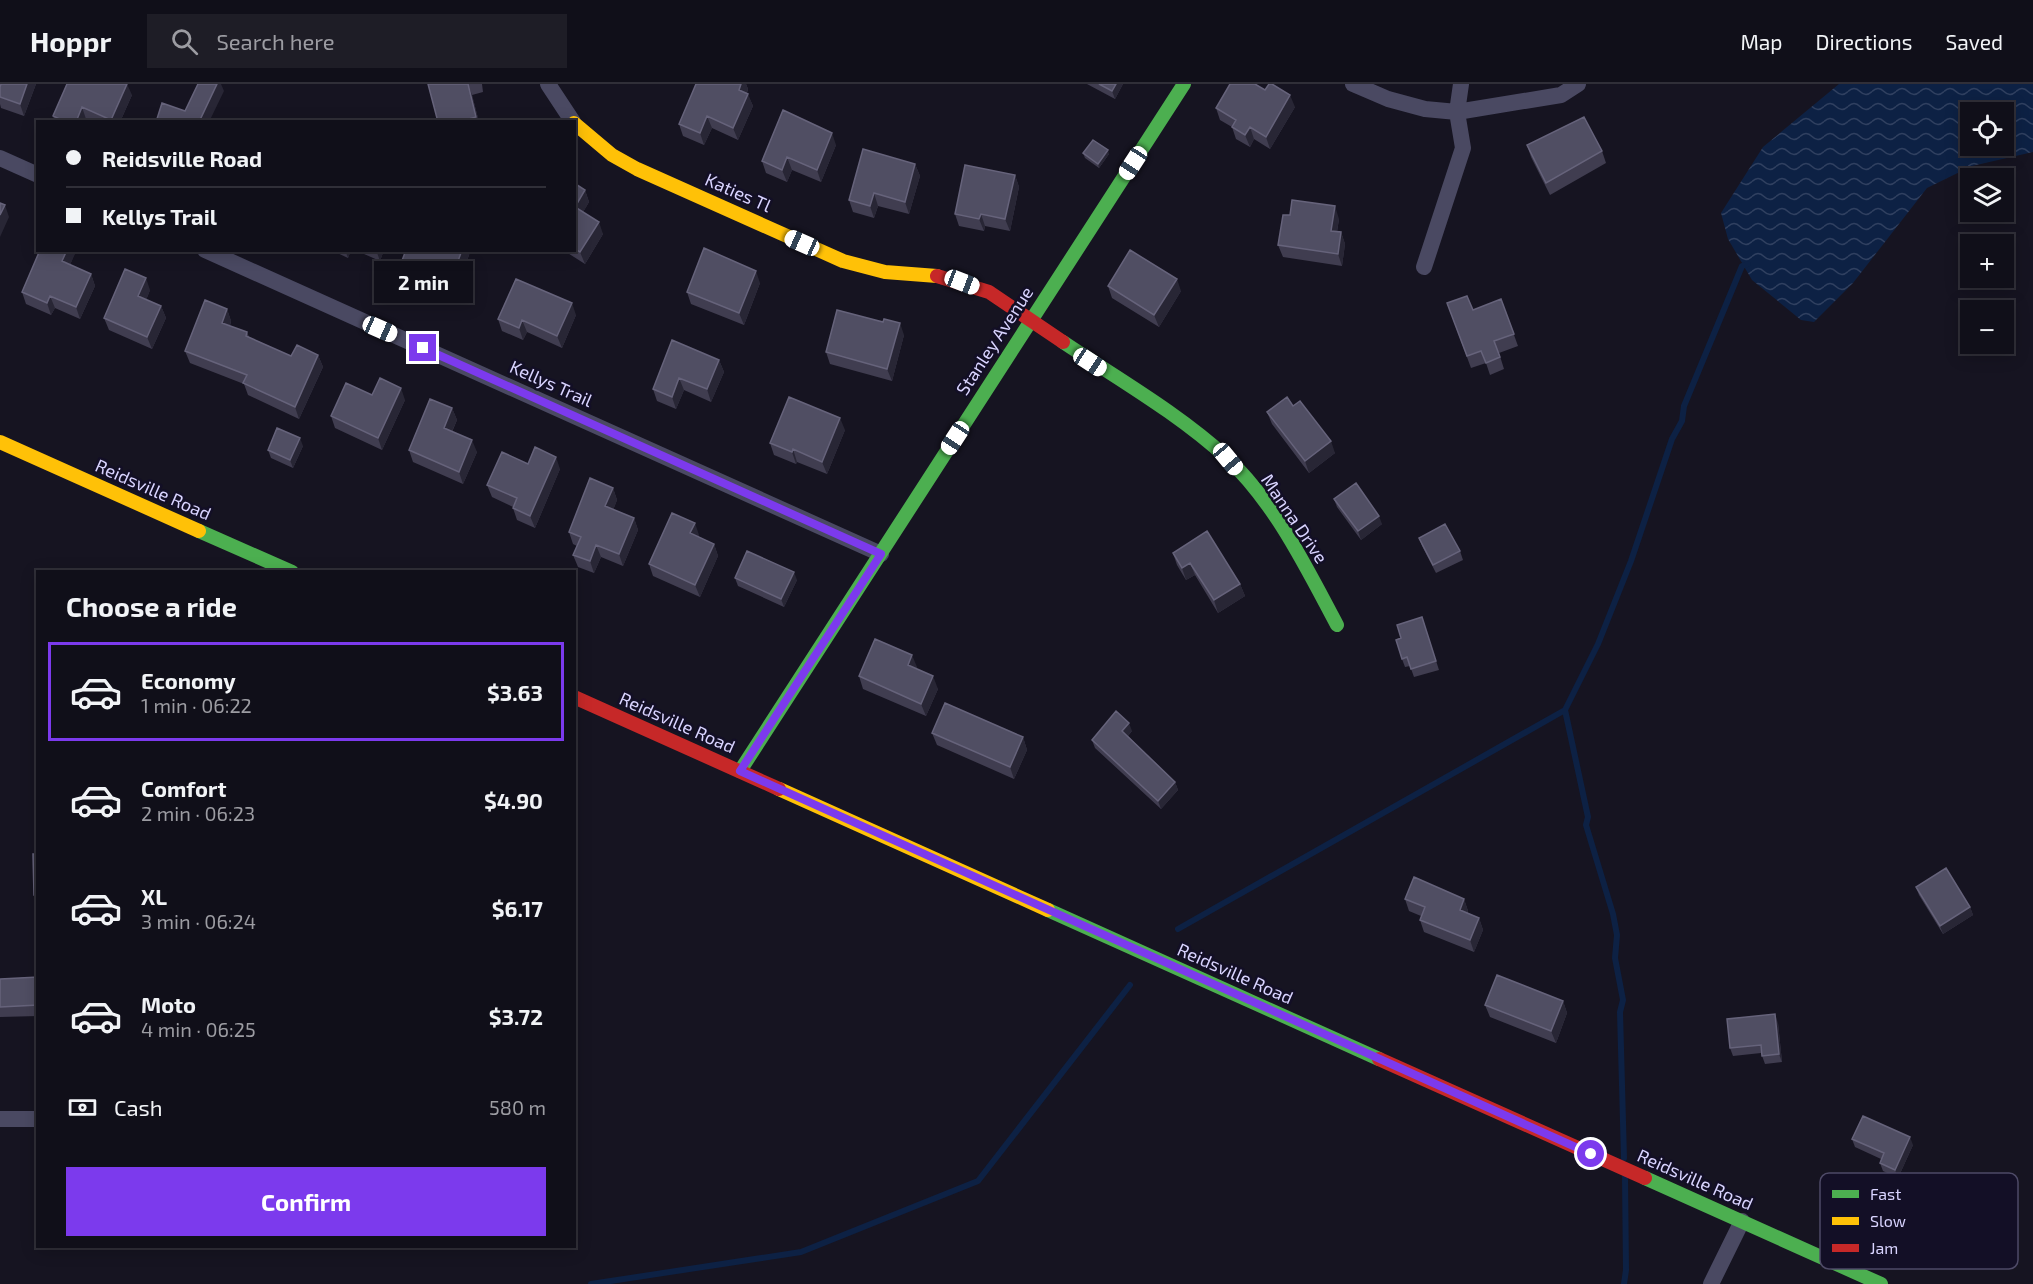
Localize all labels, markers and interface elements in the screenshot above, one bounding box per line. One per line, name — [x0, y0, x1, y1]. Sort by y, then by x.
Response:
search box — [147, 14, 567, 68]
text: Hoppr — [30, 24, 111, 58]
icon: search — [168, 25, 201, 58]
text: Search here — [216, 28, 335, 54]
text: Map — [1740, 29, 1783, 54]
text: Directions — [1816, 29, 1912, 54]
text: Saved — [1945, 29, 2003, 54]
map controls — [1960, 102, 2014, 354]
button: locate — [1960, 102, 2014, 156]
car — [1116, 143, 1150, 183]
text: Reidsville Road — [102, 145, 262, 171]
street label: Katies Tl — [702, 168, 775, 217]
button: layers — [1960, 168, 2014, 222]
text: Kellys Trail — [102, 203, 217, 229]
car — [782, 227, 822, 259]
button: + — [1960, 234, 2014, 288]
callout: 2 min — [374, 261, 472, 303]
car — [942, 267, 982, 297]
text: 2 min — [398, 270, 449, 294]
street label: Stanley Avenue — [951, 282, 1037, 399]
button: − — [1960, 300, 2014, 354]
car — [360, 313, 400, 345]
route end — [409, 334, 436, 361]
car — [1070, 345, 1110, 379]
street label: Kellys Trail — [507, 355, 597, 411]
car — [938, 418, 972, 458]
car — [1210, 439, 1246, 479]
street label: Reidsville Road — [92, 454, 215, 524]
street label: Manna Drive — [1257, 470, 1333, 567]
text: Choose a ride — [66, 590, 237, 622]
icon: car — [69, 665, 123, 719]
text: Economy — [141, 667, 236, 693]
text: $3.63 — [487, 679, 543, 705]
street label: Reidsville Road — [616, 687, 739, 757]
text: 1 min · 06:22 — [141, 693, 252, 717]
icon: car — [69, 773, 123, 827]
text: Comfort — [141, 775, 226, 801]
text: $4.90 — [484, 787, 543, 813]
text: 2 min · 06:23 — [141, 801, 255, 825]
icon: car — [69, 881, 123, 935]
text: XL — [141, 883, 167, 909]
text: $6.17 — [492, 895, 543, 921]
text: 3 min · 06:24 — [141, 909, 256, 933]
street label: Reidsville Road — [1174, 938, 1297, 1008]
icon: car — [69, 989, 123, 1043]
text: Moto — [141, 991, 196, 1017]
text: $3.72 — [489, 1003, 543, 1029]
text: 4 min · 06:25 — [141, 1017, 256, 1041]
icon: cash — [66, 1091, 99, 1124]
text: Cash — [114, 1094, 163, 1120]
text: 580 m — [489, 1095, 546, 1119]
route start — [1577, 1140, 1604, 1167]
street label: Reidsville Road — [1634, 1144, 1757, 1214]
button: Confirm — [66, 1167, 546, 1236]
legend — [1820, 1173, 2018, 1269]
text: Fast — [1870, 1184, 1901, 1203]
text: Slow — [1870, 1211, 1906, 1230]
text: Jam — [1870, 1238, 1898, 1257]

